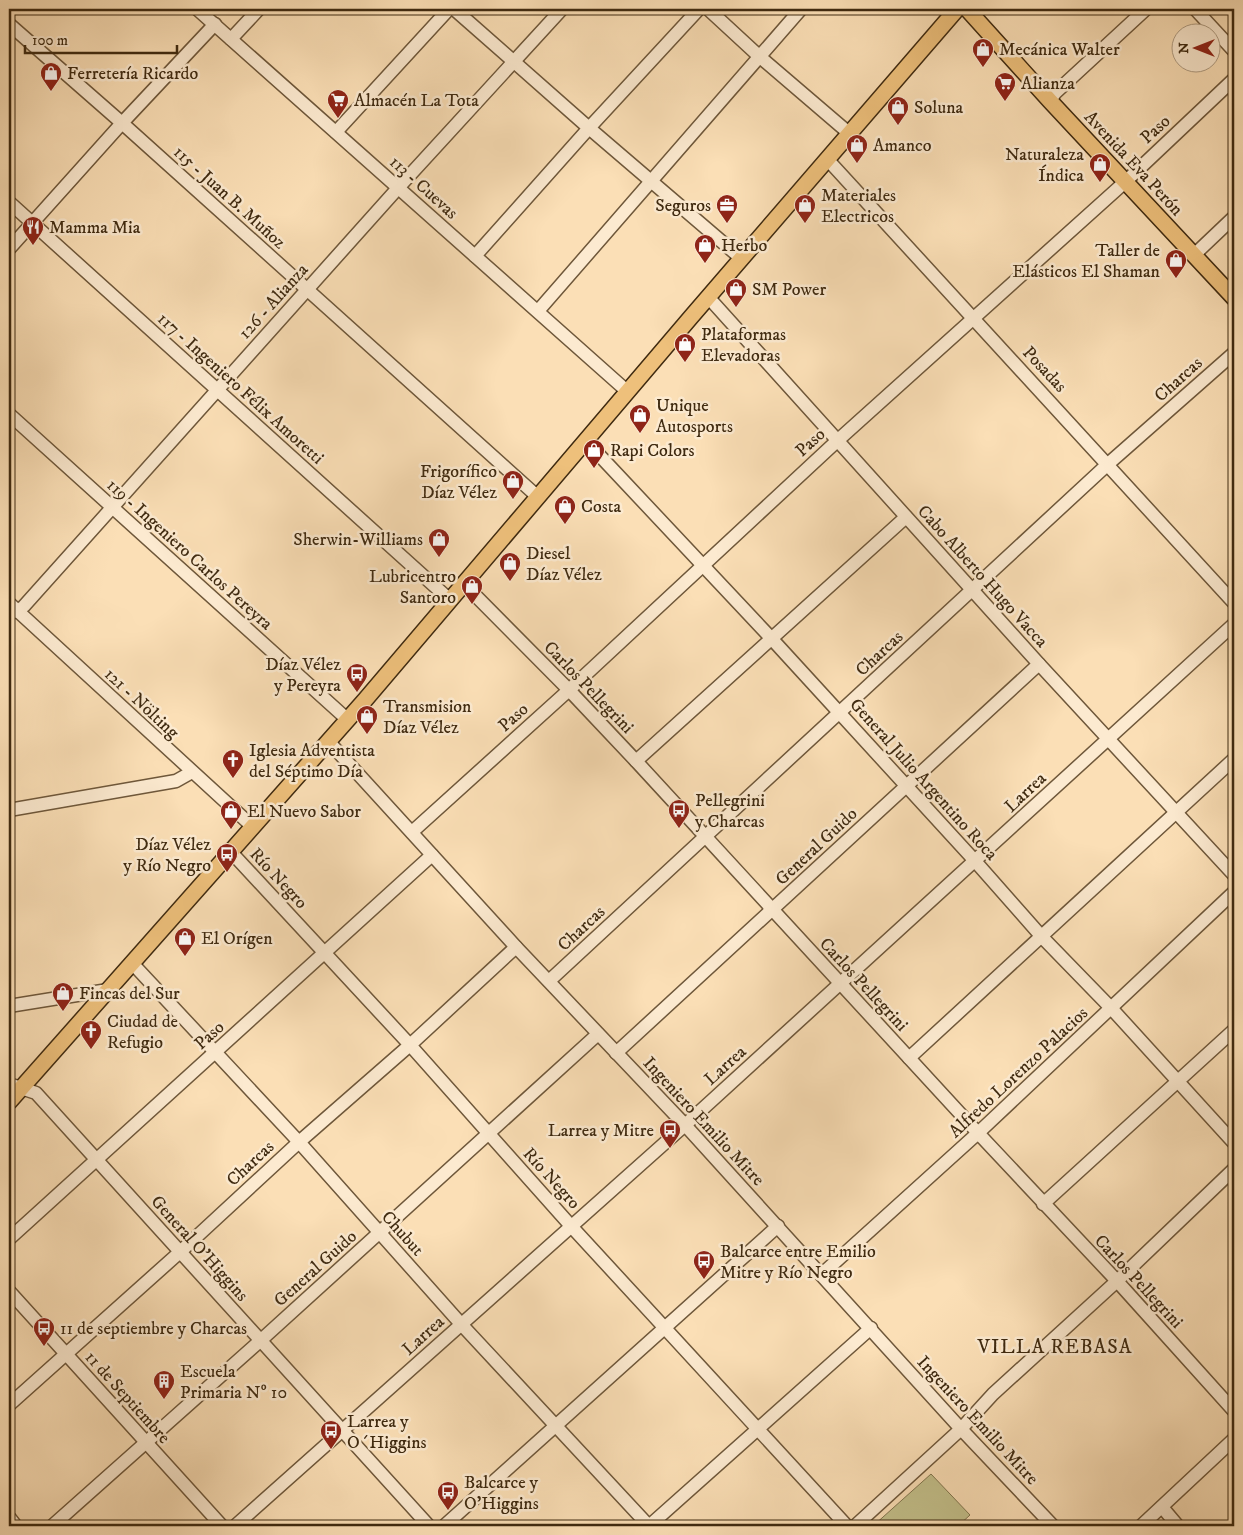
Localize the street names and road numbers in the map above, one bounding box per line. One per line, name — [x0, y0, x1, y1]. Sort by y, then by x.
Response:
street label: Avenida Eva Perón — [1079, 107, 1188, 221]
street label: Paso — [1136, 110, 1175, 149]
street label: 115 - Juan B. Muñoz — [169, 141, 290, 254]
street label: 113 - Cuevas — [385, 151, 462, 224]
street label: 126 - Alianza — [234, 259, 314, 344]
street label: 117 - Ingeniero Félix Amoretti — [153, 308, 328, 469]
street label: Posadas — [1017, 342, 1071, 397]
street label: Charcas — [1150, 352, 1207, 407]
street label: Paso — [791, 423, 830, 462]
street label: 119 - Ingeniero Carlos Pereyra — [102, 474, 277, 635]
street label: Cabo Alberto Hugo Vacca — [912, 501, 1052, 653]
street label: Charcas — [851, 626, 908, 681]
street label: Carlos Pellegrini — [539, 637, 638, 739]
street label: 121 - Nölting — [99, 664, 183, 744]
street label: General Julio Argentino Roca — [845, 694, 1002, 866]
street label: Paso — [494, 698, 533, 737]
street label: Larrea — [1000, 768, 1051, 818]
street label: General Guido — [771, 803, 862, 890]
street label: Río Negro — [245, 844, 312, 914]
street label: Charcas — [553, 901, 610, 956]
street label: Carlos Pellegrini — [814, 933, 912, 1036]
street label: Alfredo Lorenzo Palacios — [945, 1003, 1093, 1143]
street label: Paso — [190, 1016, 229, 1055]
street label: Larrea — [700, 1041, 752, 1090]
street label: Ingeniero Emilio Mitre — [638, 1053, 769, 1191]
street label: Charcas — [222, 1136, 279, 1191]
street label: Río Negro — [518, 1143, 585, 1214]
street label: General O'Higgins — [146, 1191, 253, 1306]
street label: Chubut — [376, 1207, 428, 1261]
street label: General Guido — [270, 1226, 362, 1312]
street label: Carlos Pellegrini — [1089, 1230, 1187, 1333]
street label: Larrea — [398, 1311, 450, 1360]
street label: 11 de Septiembre — [80, 1347, 175, 1449]
street label: Ingeniero Emilio Mitre — [912, 1352, 1043, 1490]

